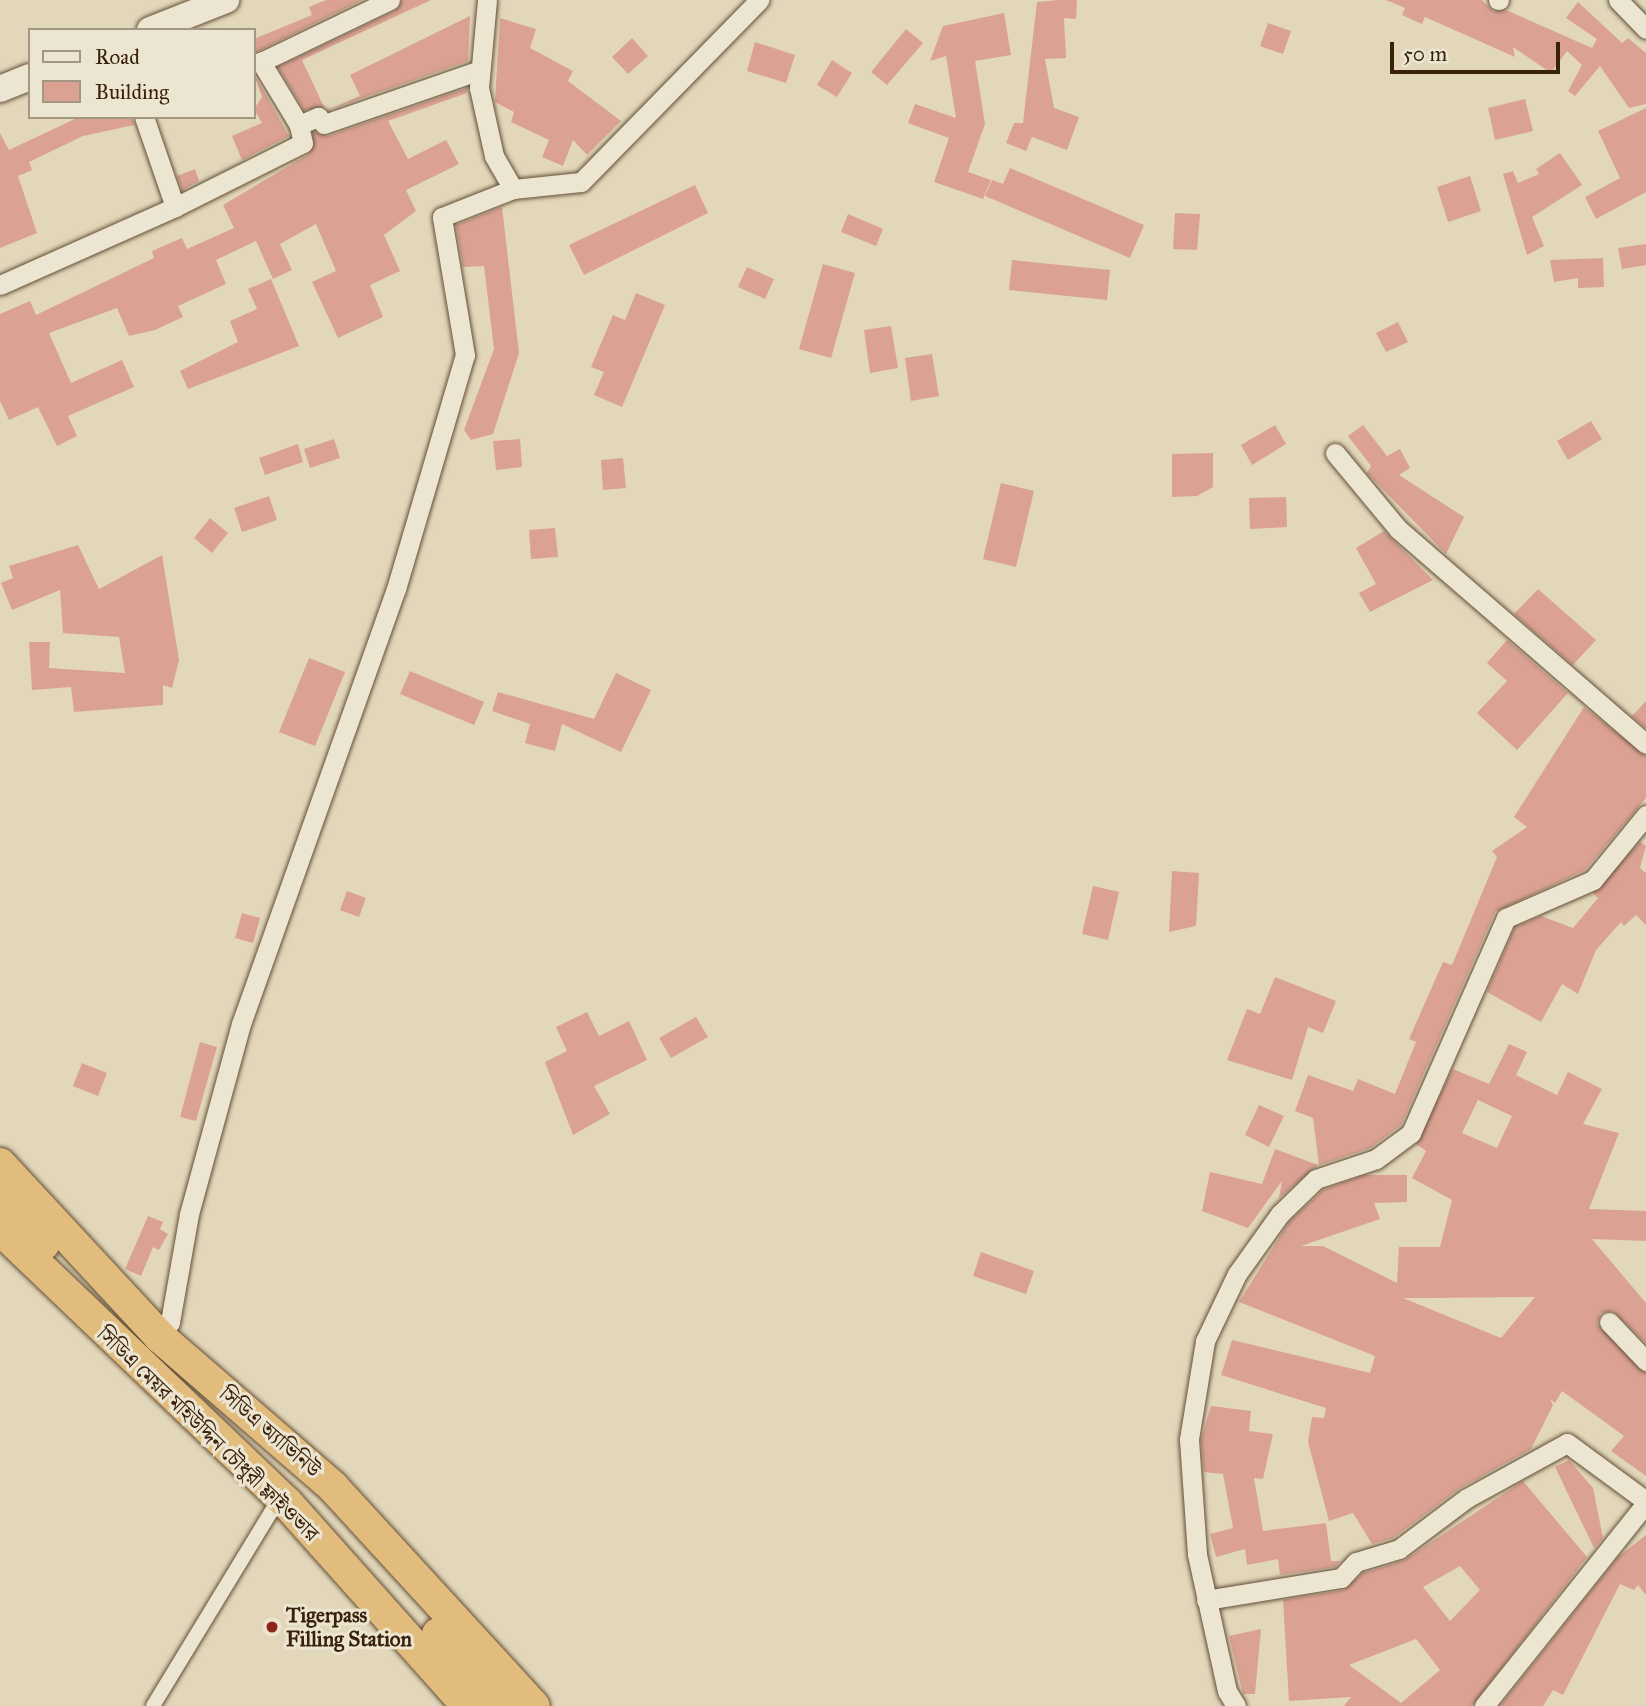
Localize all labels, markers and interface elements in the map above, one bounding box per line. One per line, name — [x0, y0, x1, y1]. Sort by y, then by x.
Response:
legend — [28, 28, 256, 119]
scale bar — [1394, 28, 1564, 72]
text: 50 m — [1403, 41, 1447, 67]
text: Road — [95, 44, 140, 70]
text: Building — [95, 79, 169, 105]
street label: সিডিএ মেয়র মহিউদ্দিন চৌধুরী ফ্লাইওভার — [92, 1321, 324, 1547]
street label: সিডিএ অ্যাভিনিউ — [214, 1381, 326, 1483]
place label: Tigerpass Filling Station — [286, 1602, 412, 1652]
marker: Tigerpass Filling Station — [264, 1619, 280, 1635]

